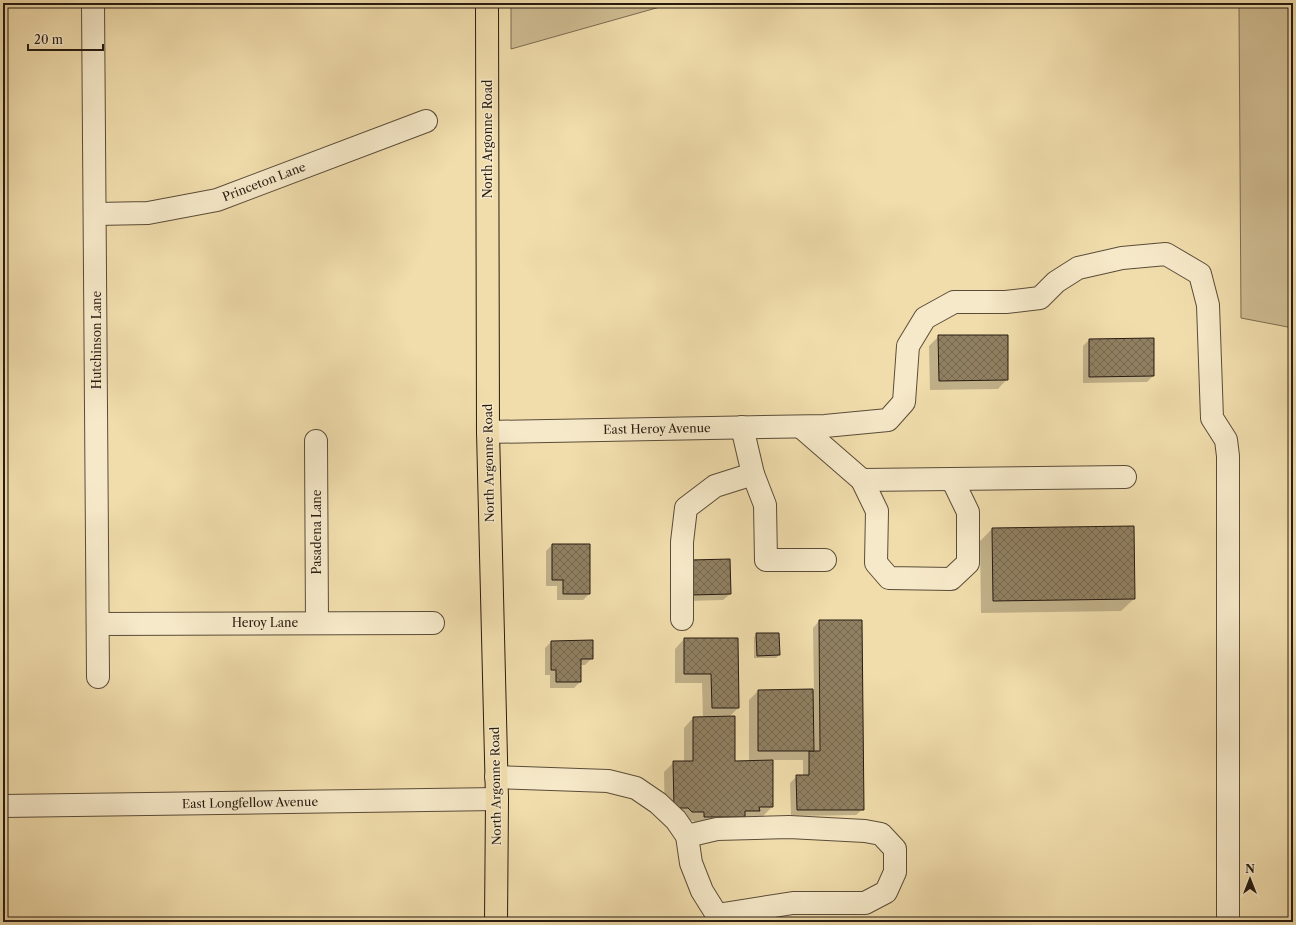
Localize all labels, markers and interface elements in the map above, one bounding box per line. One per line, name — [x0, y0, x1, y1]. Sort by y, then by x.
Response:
scale bar — [28, 26, 103, 52]
text: 20 m — [34, 32, 63, 47]
street label: North Argonne Road — [480, 79, 495, 198]
street label: Princeton Lane — [220, 159, 308, 204]
street label: Hutchinson Lane — [89, 291, 104, 389]
street label: North Argonne Road — [480, 403, 497, 522]
street label: East Heroy Avenue — [603, 420, 711, 437]
street label: Pasadena Lane — [309, 489, 324, 575]
street label: Heroy Lane — [232, 615, 299, 630]
street label: North Argonne Road — [487, 726, 504, 845]
street label: East Longfellow Avenue — [182, 794, 318, 811]
north arrow — [1230, 859, 1270, 899]
text: N — [1245, 862, 1255, 876]

